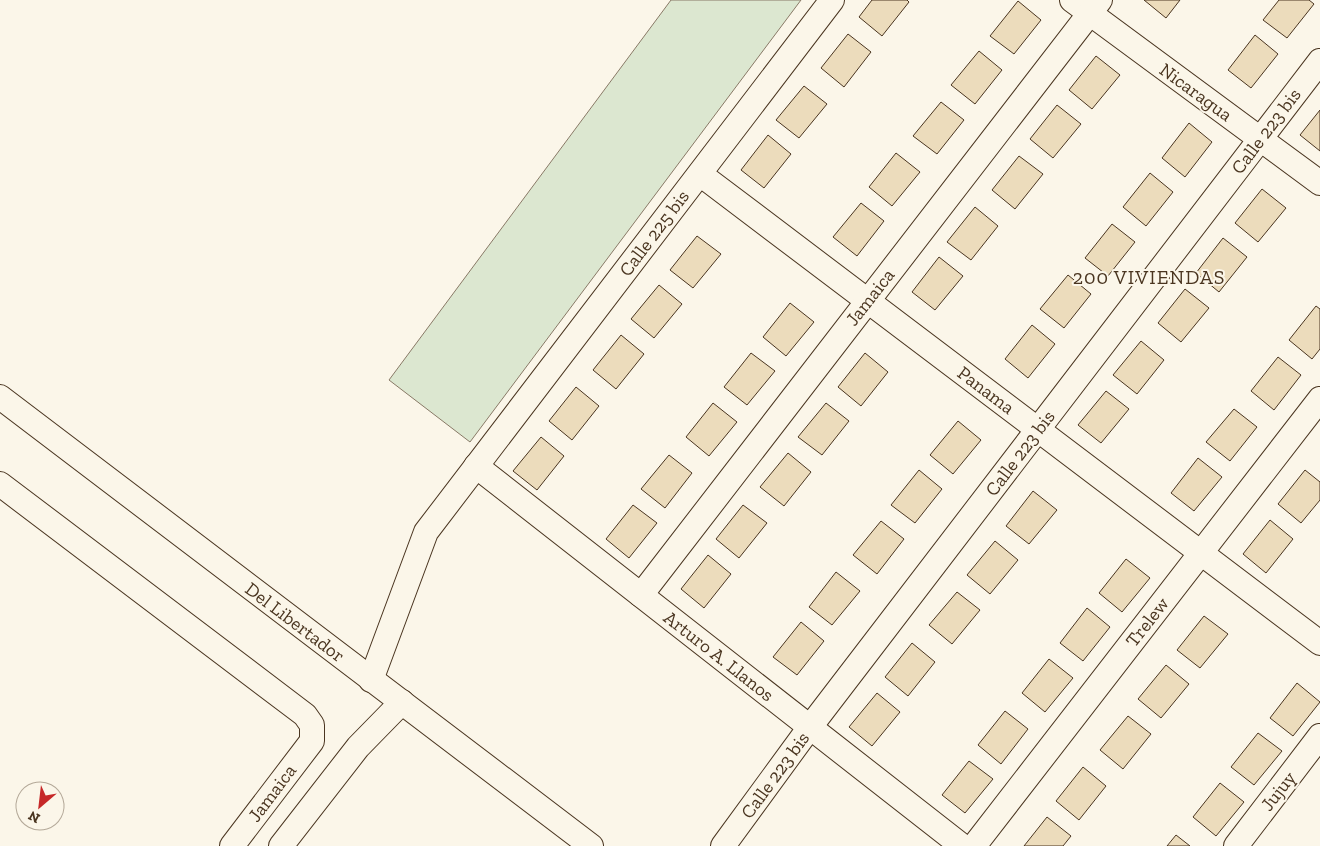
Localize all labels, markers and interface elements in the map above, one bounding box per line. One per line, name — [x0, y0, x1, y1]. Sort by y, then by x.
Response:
street label: Nicaragua — [1155, 58, 1237, 126]
street label: Calle 223 bis — [1226, 83, 1306, 179]
street label: Calle 225 bis — [614, 185, 694, 281]
street label: Jamaica — [841, 264, 899, 330]
district label: 200 VIVIENDAS — [1073, 265, 1225, 289]
street label: Panama — [953, 361, 1019, 419]
street label: Calle 223 bis — [980, 405, 1060, 501]
street label: Del Libertador — [241, 577, 349, 667]
street label: Trelew — [1120, 592, 1174, 651]
street label: Arturo A. Llanos — [659, 606, 779, 706]
street label: Calle 223 bis — [736, 727, 814, 823]
street label: Jamaica — [243, 760, 301, 826]
street label: Jujuy — [1255, 766, 1301, 815]
north arrow — [15, 781, 65, 831]
text: N — [25, 807, 43, 827]

